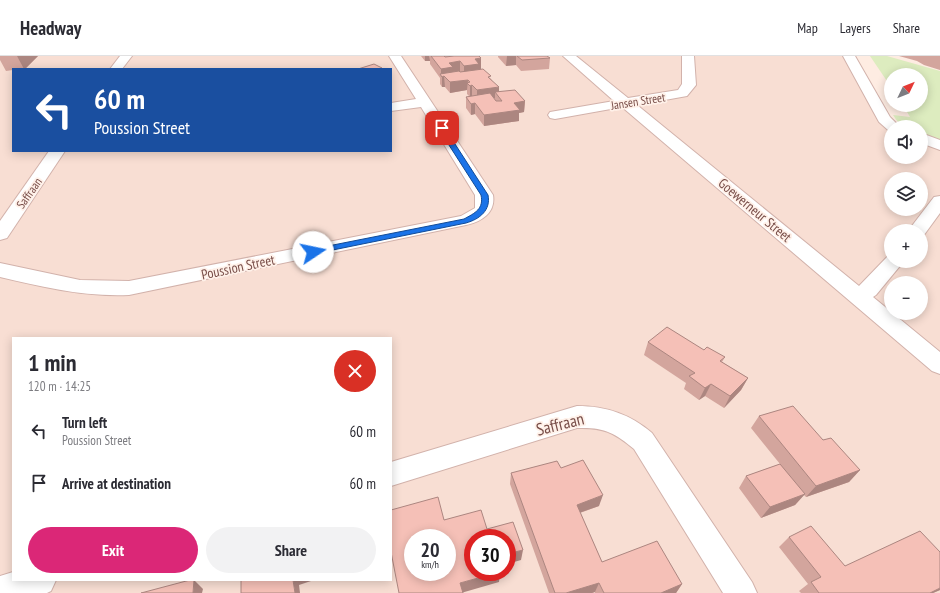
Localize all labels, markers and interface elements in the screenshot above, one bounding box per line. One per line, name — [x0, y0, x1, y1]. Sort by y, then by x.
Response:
text: Headway — [20, 16, 81, 40]
text: Map — [797, 19, 818, 37]
text: Layers — [840, 19, 871, 37]
text: Share — [893, 19, 920, 37]
north arrow — [884, 68, 928, 112]
map controls — [884, 68, 928, 320]
text: 60 m — [94, 80, 145, 117]
icon: left — [28, 84, 80, 136]
street label: Jansen Street — [609, 89, 667, 113]
pin — [425, 111, 459, 145]
text: Poussion Street — [94, 116, 190, 139]
icon: arrive — [431, 117, 453, 139]
button: sound — [884, 120, 928, 164]
button: layers — [884, 172, 928, 216]
street label: Goewerneur Street — [715, 174, 795, 246]
street label: Saffraan — [13, 175, 45, 211]
button: + — [884, 224, 928, 268]
position arrow — [292, 231, 334, 273]
street label: Poussion Street — [200, 250, 277, 284]
button: − — [884, 276, 928, 320]
text: 1 min — [28, 347, 76, 378]
button: close — [334, 350, 376, 392]
text: 120 m · 14:25 — [28, 378, 91, 395]
street label: Saffraan — [534, 407, 586, 441]
text: Turn left — [62, 413, 107, 432]
icon: left — [28, 420, 50, 442]
text: 60 m — [350, 422, 376, 441]
text: Poussion Street — [62, 432, 131, 449]
icon: arrive — [28, 472, 50, 494]
text: Arrive at destination — [62, 474, 171, 493]
text: 60 m — [350, 474, 376, 493]
button: Exit — [28, 527, 198, 573]
button: Share — [206, 527, 376, 573]
speed limit sign: 30 — [464, 529, 516, 581]
text: 20 — [420, 537, 440, 563]
text: km/h — [421, 558, 439, 571]

